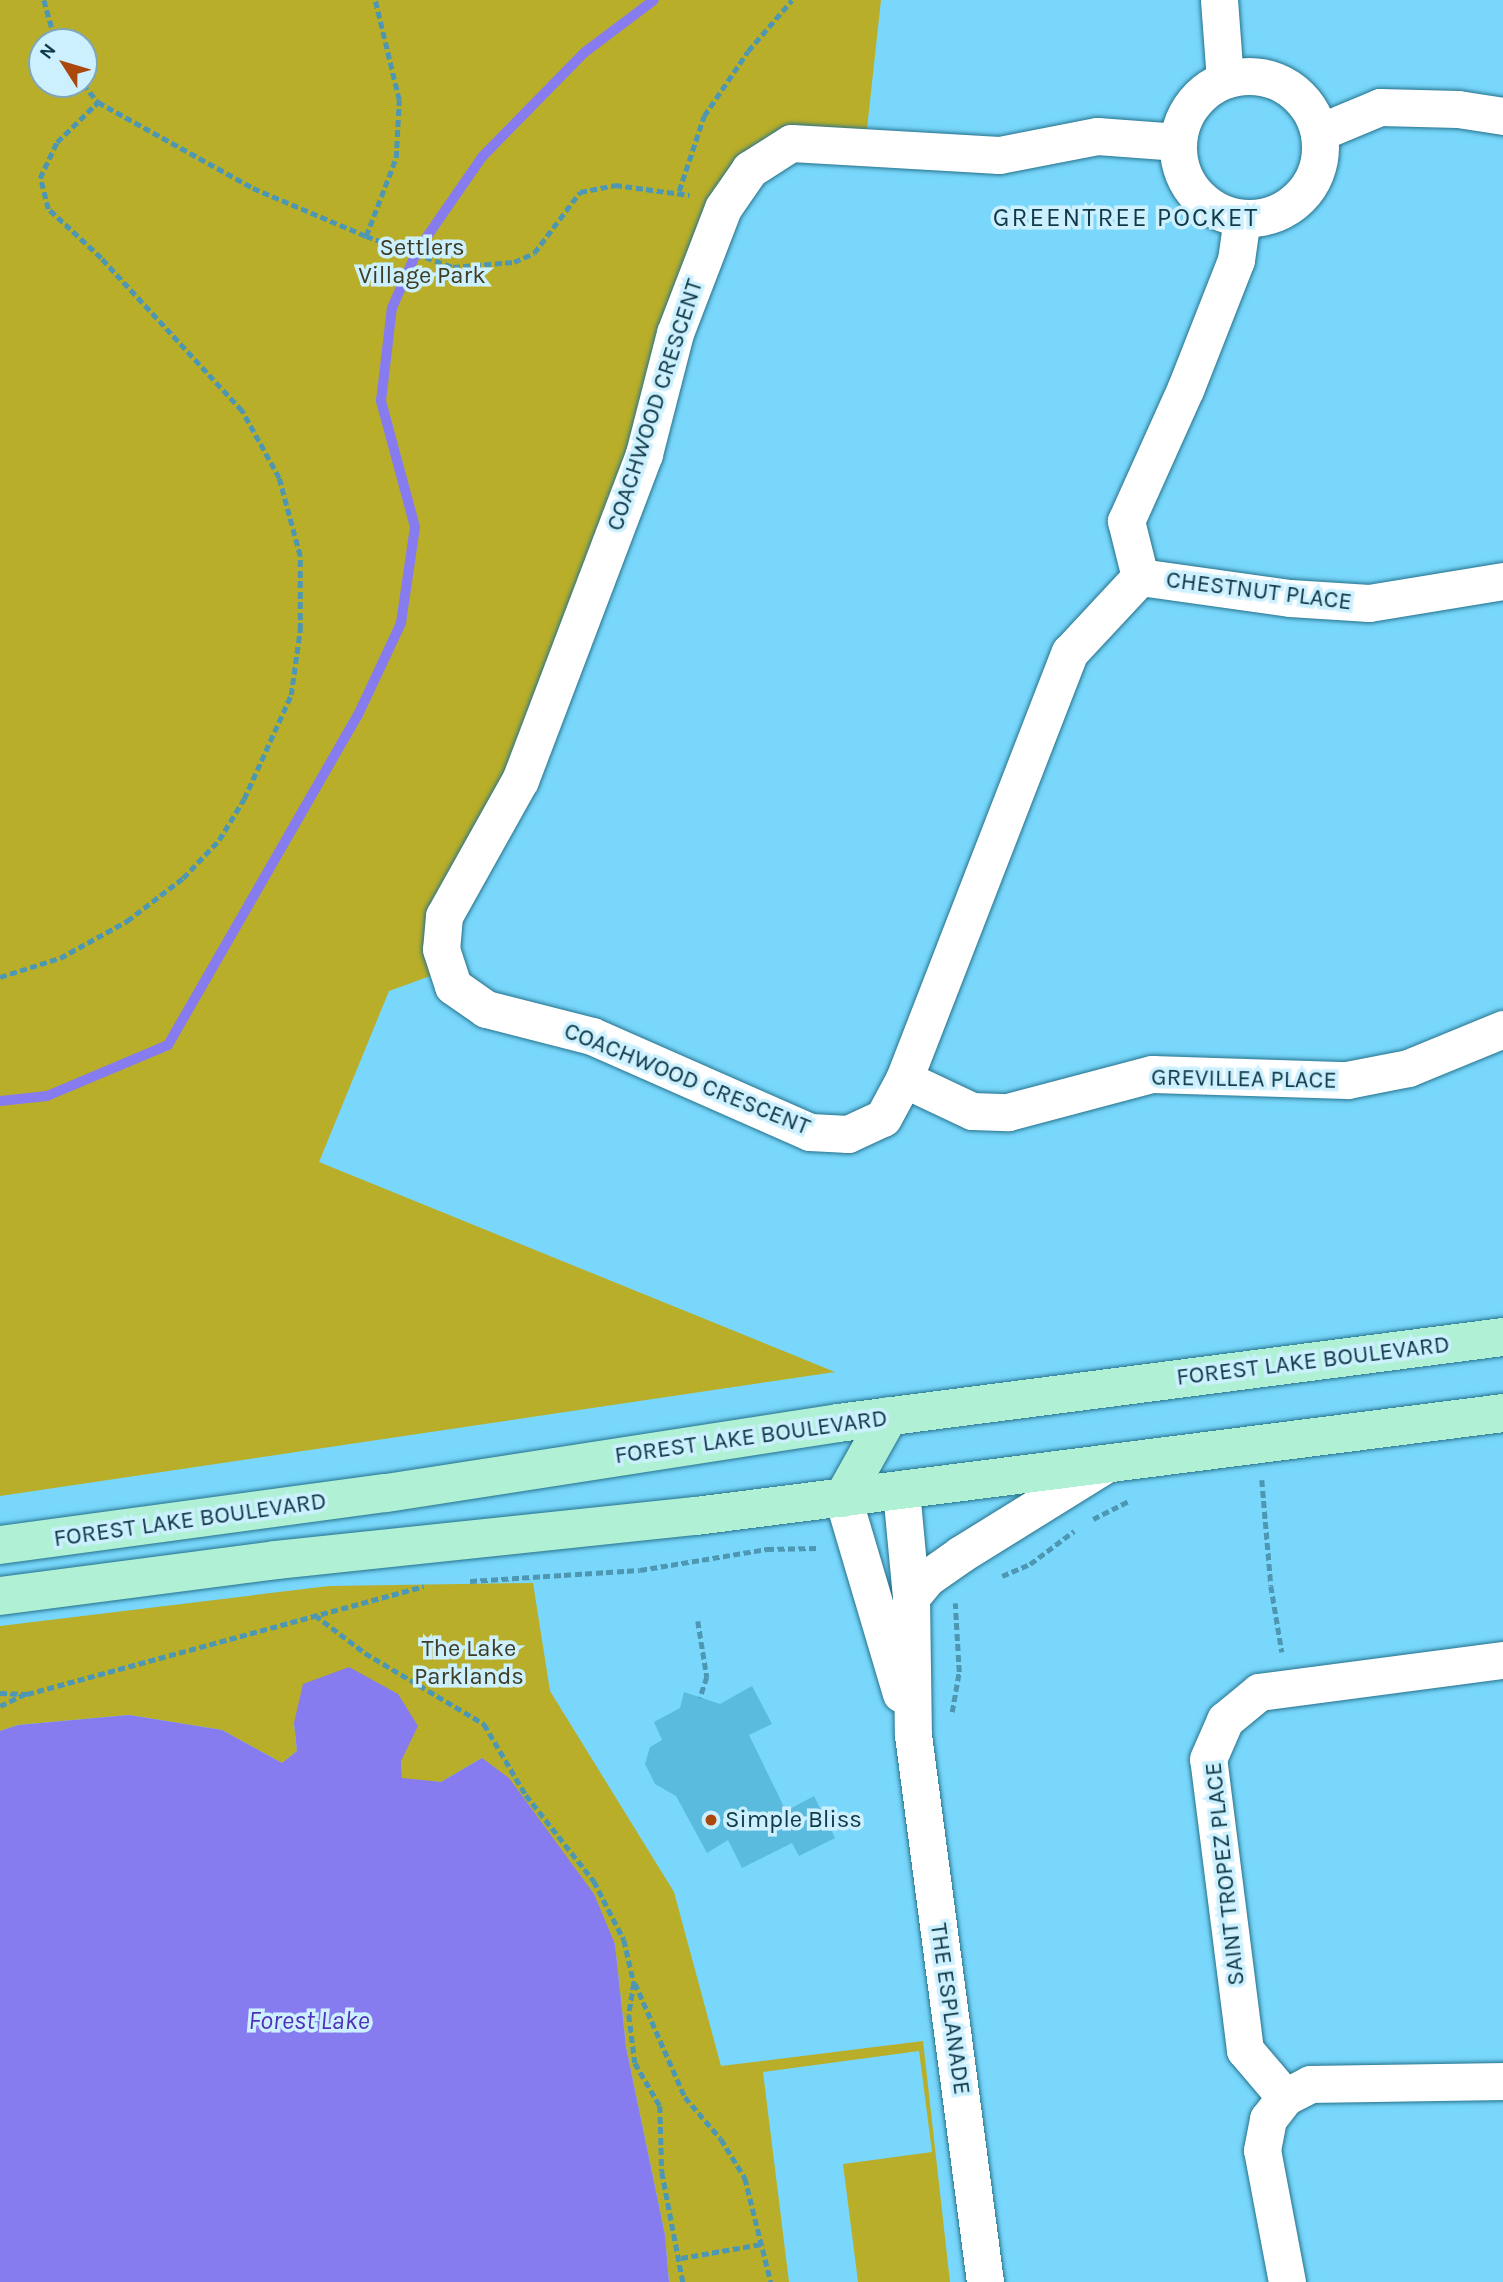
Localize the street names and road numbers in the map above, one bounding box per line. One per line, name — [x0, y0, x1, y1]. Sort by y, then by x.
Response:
street label: COACHWOOD CRESCENT — [601, 276, 709, 534]
street label: CHESTNUT PLACE — [1164, 565, 1354, 617]
street label: COACHWOOD CRESCENT — [560, 1016, 814, 1142]
street label: GREVILLEA PLACE — [1151, 1063, 1337, 1095]
street label: FOREST LAKE BOULEVARD — [1175, 1330, 1451, 1392]
street label: FOREST LAKE BOULEVARD — [613, 1404, 889, 1470]
street label: FOREST LAKE BOULEVARD — [52, 1487, 328, 1553]
street label: SAINT TROPEZ PLACE — [1199, 1761, 1251, 1987]
street label: THE ESPLANADE — [924, 1921, 976, 2097]

